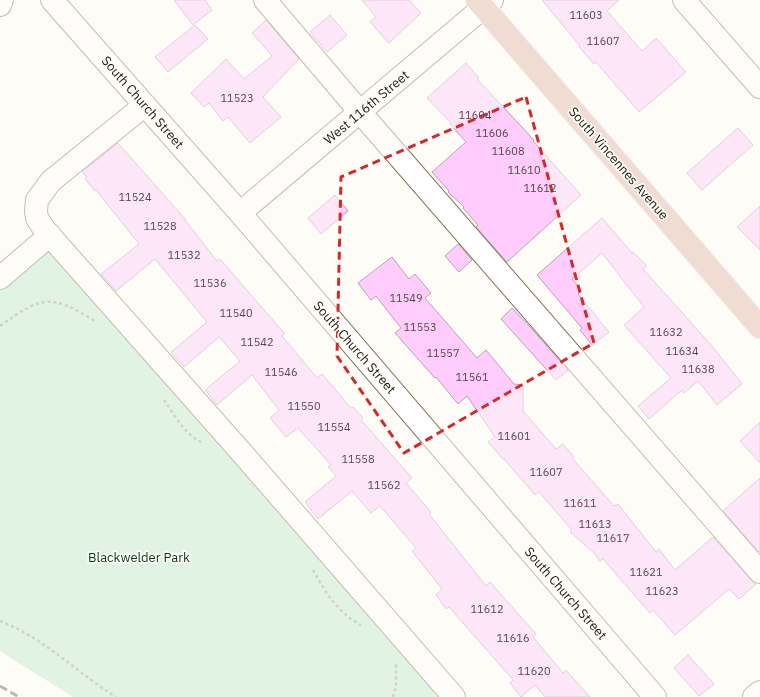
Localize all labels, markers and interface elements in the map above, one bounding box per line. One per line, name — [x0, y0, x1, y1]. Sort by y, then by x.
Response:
house number: 11603 — [570, 8, 603, 22]
house number: 11607 — [587, 34, 620, 48]
street label: South Church Street — [98, 52, 188, 152]
street label: West 116th Street — [320, 67, 413, 148]
house number: 11523 — [221, 91, 254, 105]
street label: South Vincennes Avenue — [565, 103, 672, 223]
house number: 11604 — [459, 108, 492, 122]
house number: 11606 — [476, 126, 509, 140]
house number: 11608 — [492, 144, 525, 158]
house number: 11610 — [508, 163, 541, 177]
house number: 11612 — [524, 181, 557, 195]
house number: 11524 — [119, 190, 152, 204]
house number: 11528 — [144, 219, 177, 233]
house number: 11532 — [168, 248, 201, 262]
house number: 11536 — [194, 276, 227, 290]
house number: 11549 — [390, 291, 423, 305]
street label: South Church Street — [310, 297, 400, 397]
house number: 11540 — [220, 306, 253, 320]
house number: 11553 — [404, 320, 437, 334]
house number: 11632 — [650, 325, 683, 339]
house number: 11542 — [241, 335, 274, 349]
house number: 11634 — [666, 344, 699, 358]
house number: 11557 — [427, 346, 460, 360]
house number: 11638 — [682, 362, 715, 376]
house number: 11546 — [265, 365, 298, 379]
house number: 11561 — [456, 370, 489, 384]
house number: 11550 — [288, 399, 321, 413]
house number: 11554 — [318, 420, 351, 434]
house number: 11601 — [498, 429, 531, 443]
house number: 11558 — [342, 452, 375, 466]
house number: 11607 — [530, 465, 563, 479]
house number: 11562 — [368, 478, 401, 492]
house number: 11611 — [564, 496, 597, 510]
house number: 11613 — [579, 517, 612, 531]
house number: 11617 — [597, 531, 630, 545]
street label: South Church Street — [521, 543, 611, 643]
park label: Blackwelder Park — [88, 549, 190, 566]
house number: 11621 — [630, 565, 663, 579]
house number: 11623 — [646, 584, 679, 598]
house number: 11612 — [471, 602, 504, 616]
house number: 11616 — [497, 631, 530, 645]
house number: 11620 — [518, 664, 551, 678]

